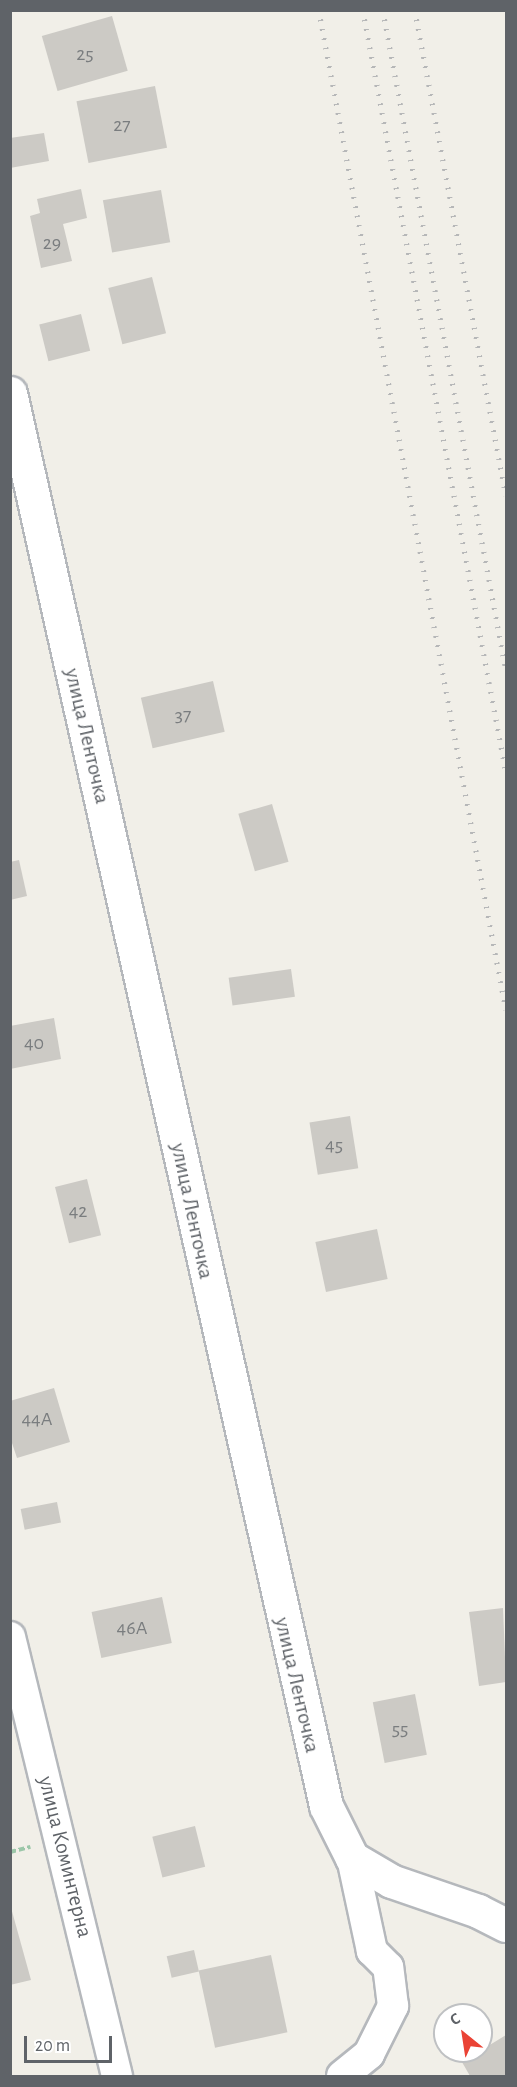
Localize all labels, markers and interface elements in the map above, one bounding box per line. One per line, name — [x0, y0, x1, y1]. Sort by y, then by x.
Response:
house number: 25 — [76, 42, 94, 66]
house number: 27 — [113, 113, 131, 137]
house number: 29 — [43, 231, 61, 255]
street label: улица Ленточка — [59, 666, 115, 806]
house number: 37 — [175, 703, 191, 727]
house number: 40 — [24, 1031, 44, 1055]
house number: 45 — [325, 1133, 343, 1157]
street label: улица Ленточка — [165, 1141, 219, 1281]
house number: 42 — [69, 1199, 87, 1223]
house number: 44А — [22, 1407, 52, 1431]
street label: улица Ленточка — [269, 1615, 325, 1755]
house number: 46А — [117, 1616, 147, 1640]
house number: 55 — [392, 1717, 408, 1741]
street label: улица Коминтерна — [32, 1773, 98, 1941]
north arrow — [433, 2003, 493, 2063]
text: С — [447, 2010, 463, 2028]
scale bar — [27, 2024, 116, 2062]
text: 20 m — [35, 2037, 70, 2055]

